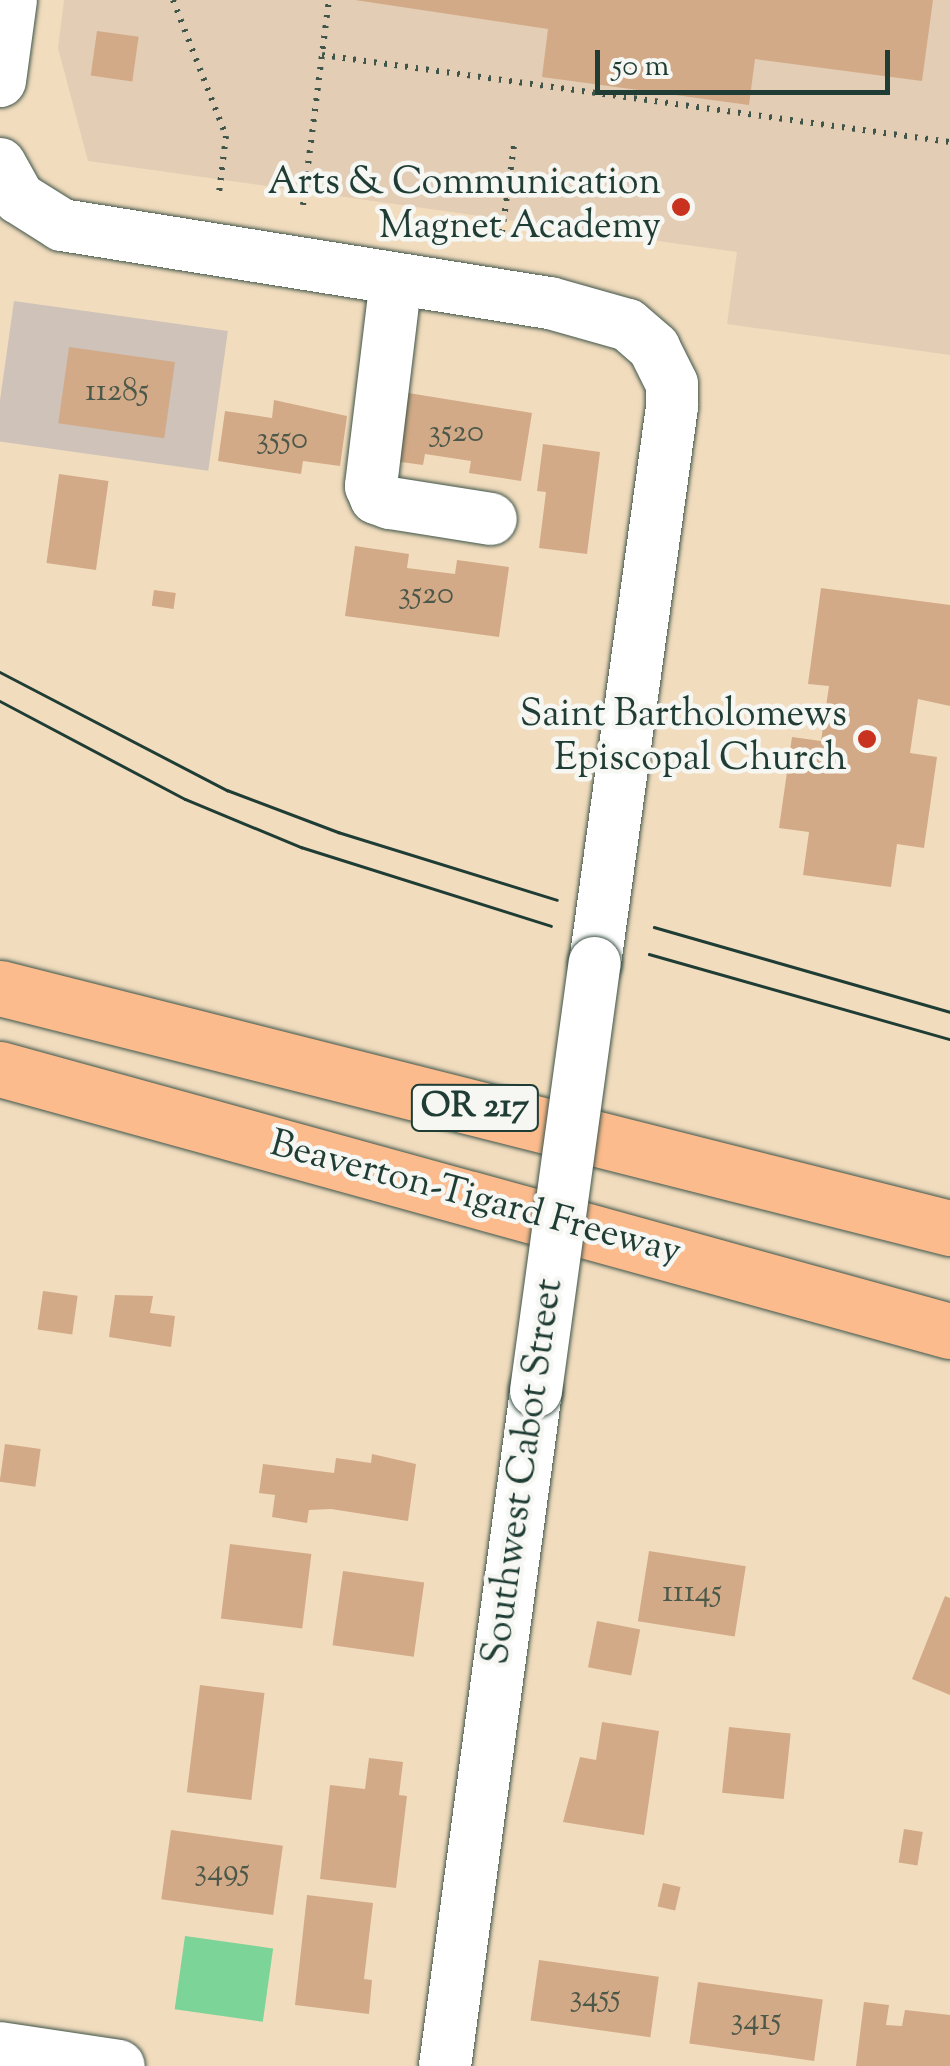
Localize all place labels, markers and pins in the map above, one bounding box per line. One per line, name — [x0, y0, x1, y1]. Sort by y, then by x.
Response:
place label: Arts & Communication Magnet Academy — [268, 162, 661, 252]
marker: Arts & Communication Magnet Academy — [670, 196, 692, 218]
place label: Saint Bartholomews Episcopal Church — [520, 694, 847, 784]
marker: Saint Bartholomews Episcopal Church — [856, 728, 878, 750]

